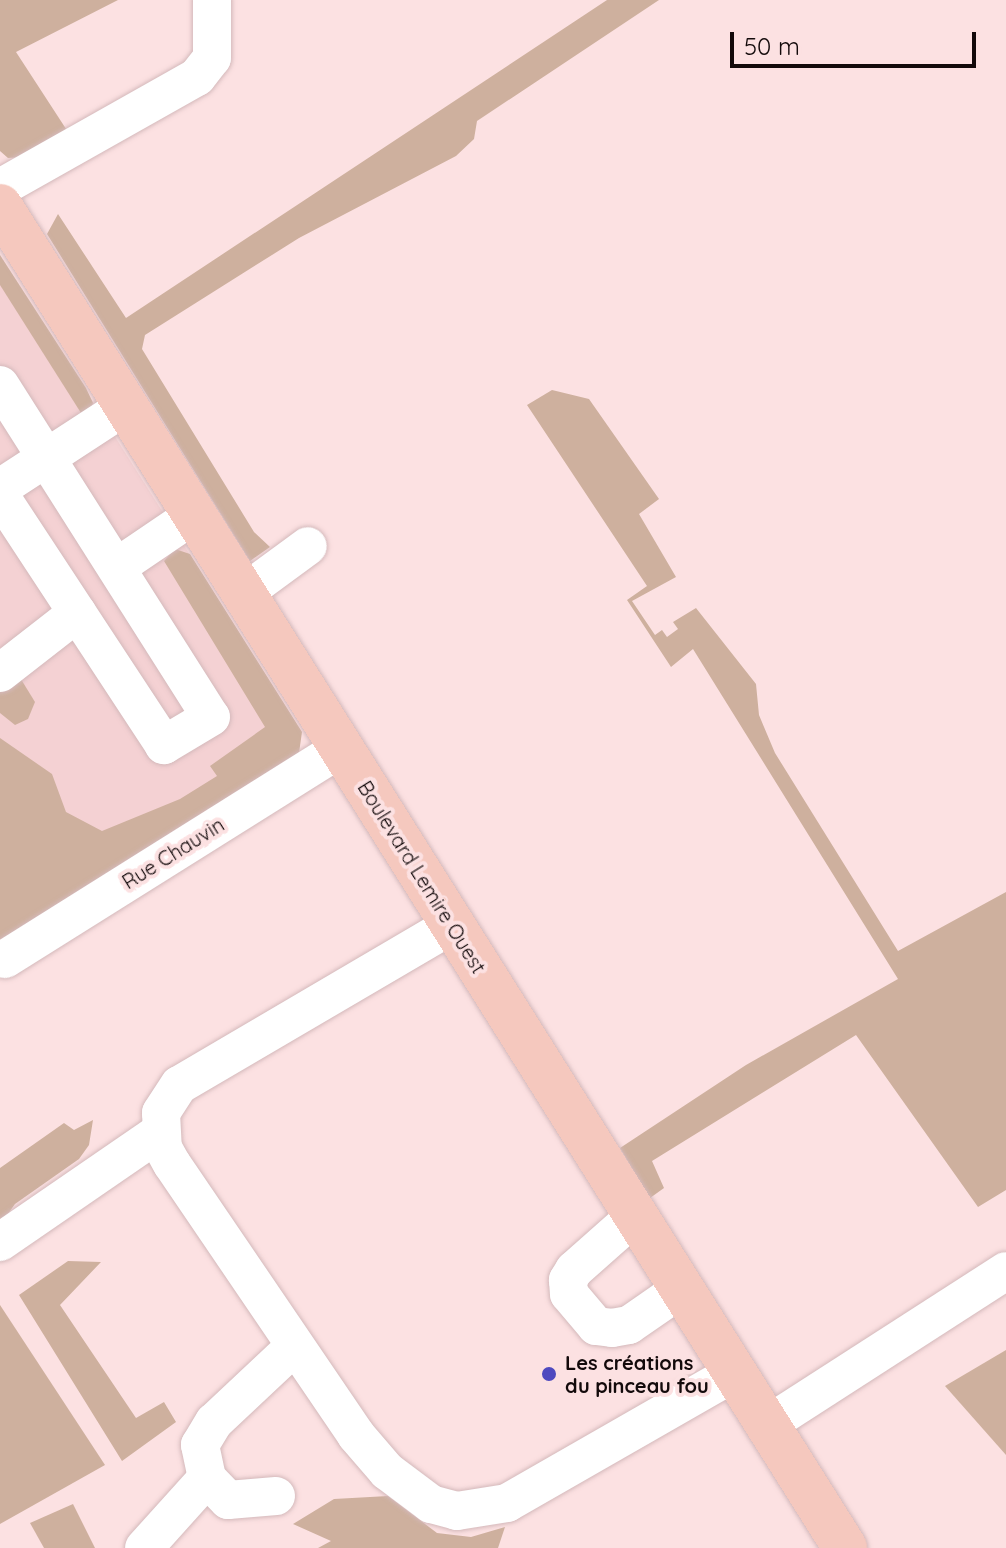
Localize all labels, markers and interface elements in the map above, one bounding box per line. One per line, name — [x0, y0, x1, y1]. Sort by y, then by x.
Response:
scale bar — [734, 16, 980, 66]
text: 50 m — [744, 31, 800, 61]
street label: Boulevard Lemire Ouest — [353, 776, 491, 978]
street label: Rue Chauvin — [118, 812, 228, 894]
place label: Les créations du pinceau fou — [565, 1350, 709, 1397]
marker: Les créations du pinceau fou — [540, 1365, 558, 1383]

